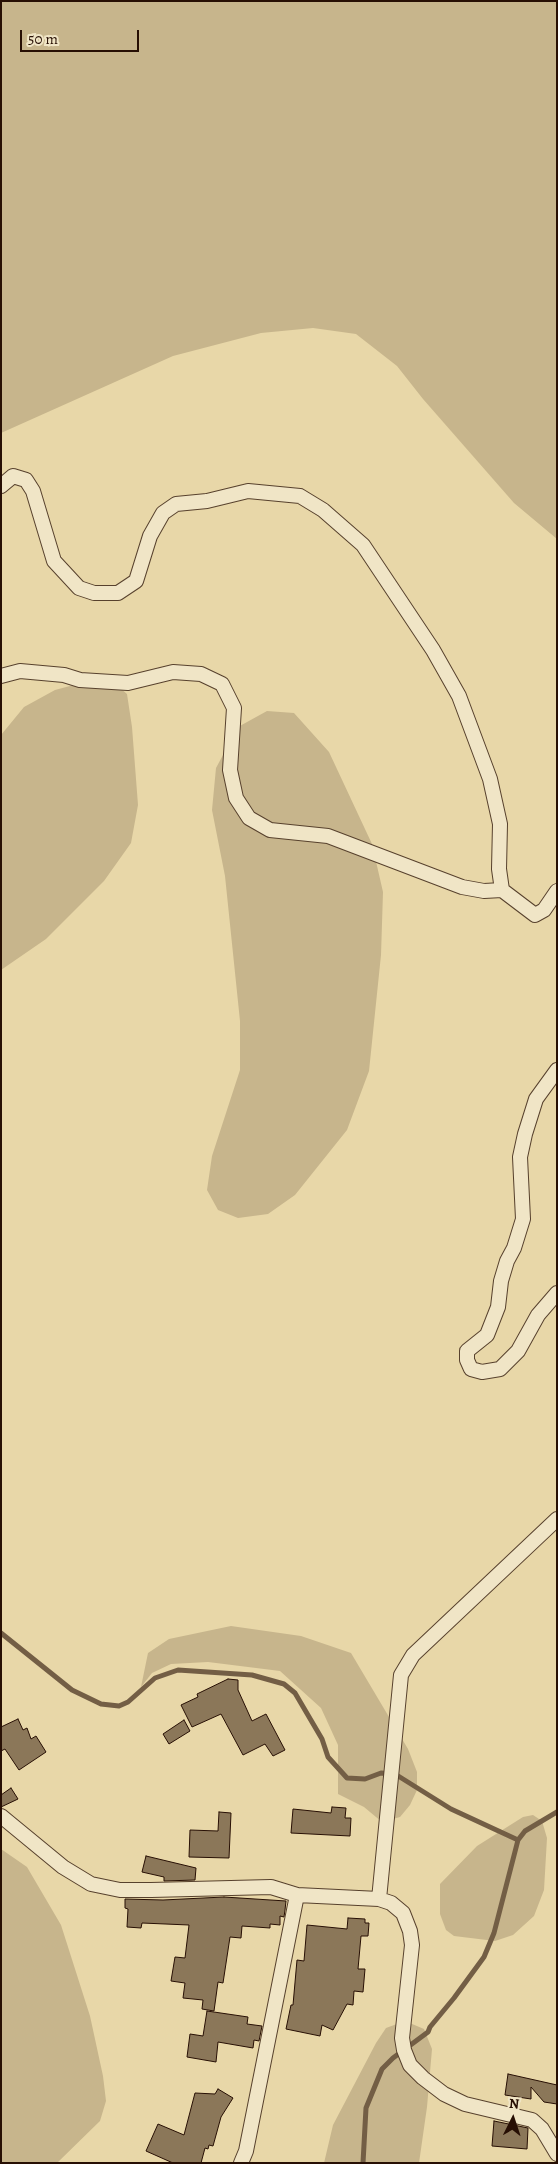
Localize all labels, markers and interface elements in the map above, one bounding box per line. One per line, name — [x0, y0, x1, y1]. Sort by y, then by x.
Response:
scale bar — [22, 20, 141, 52]
text: 50 m — [28, 29, 58, 49]
north arrow — [488, 2094, 538, 2144]
text: N — [508, 2094, 520, 2113]

